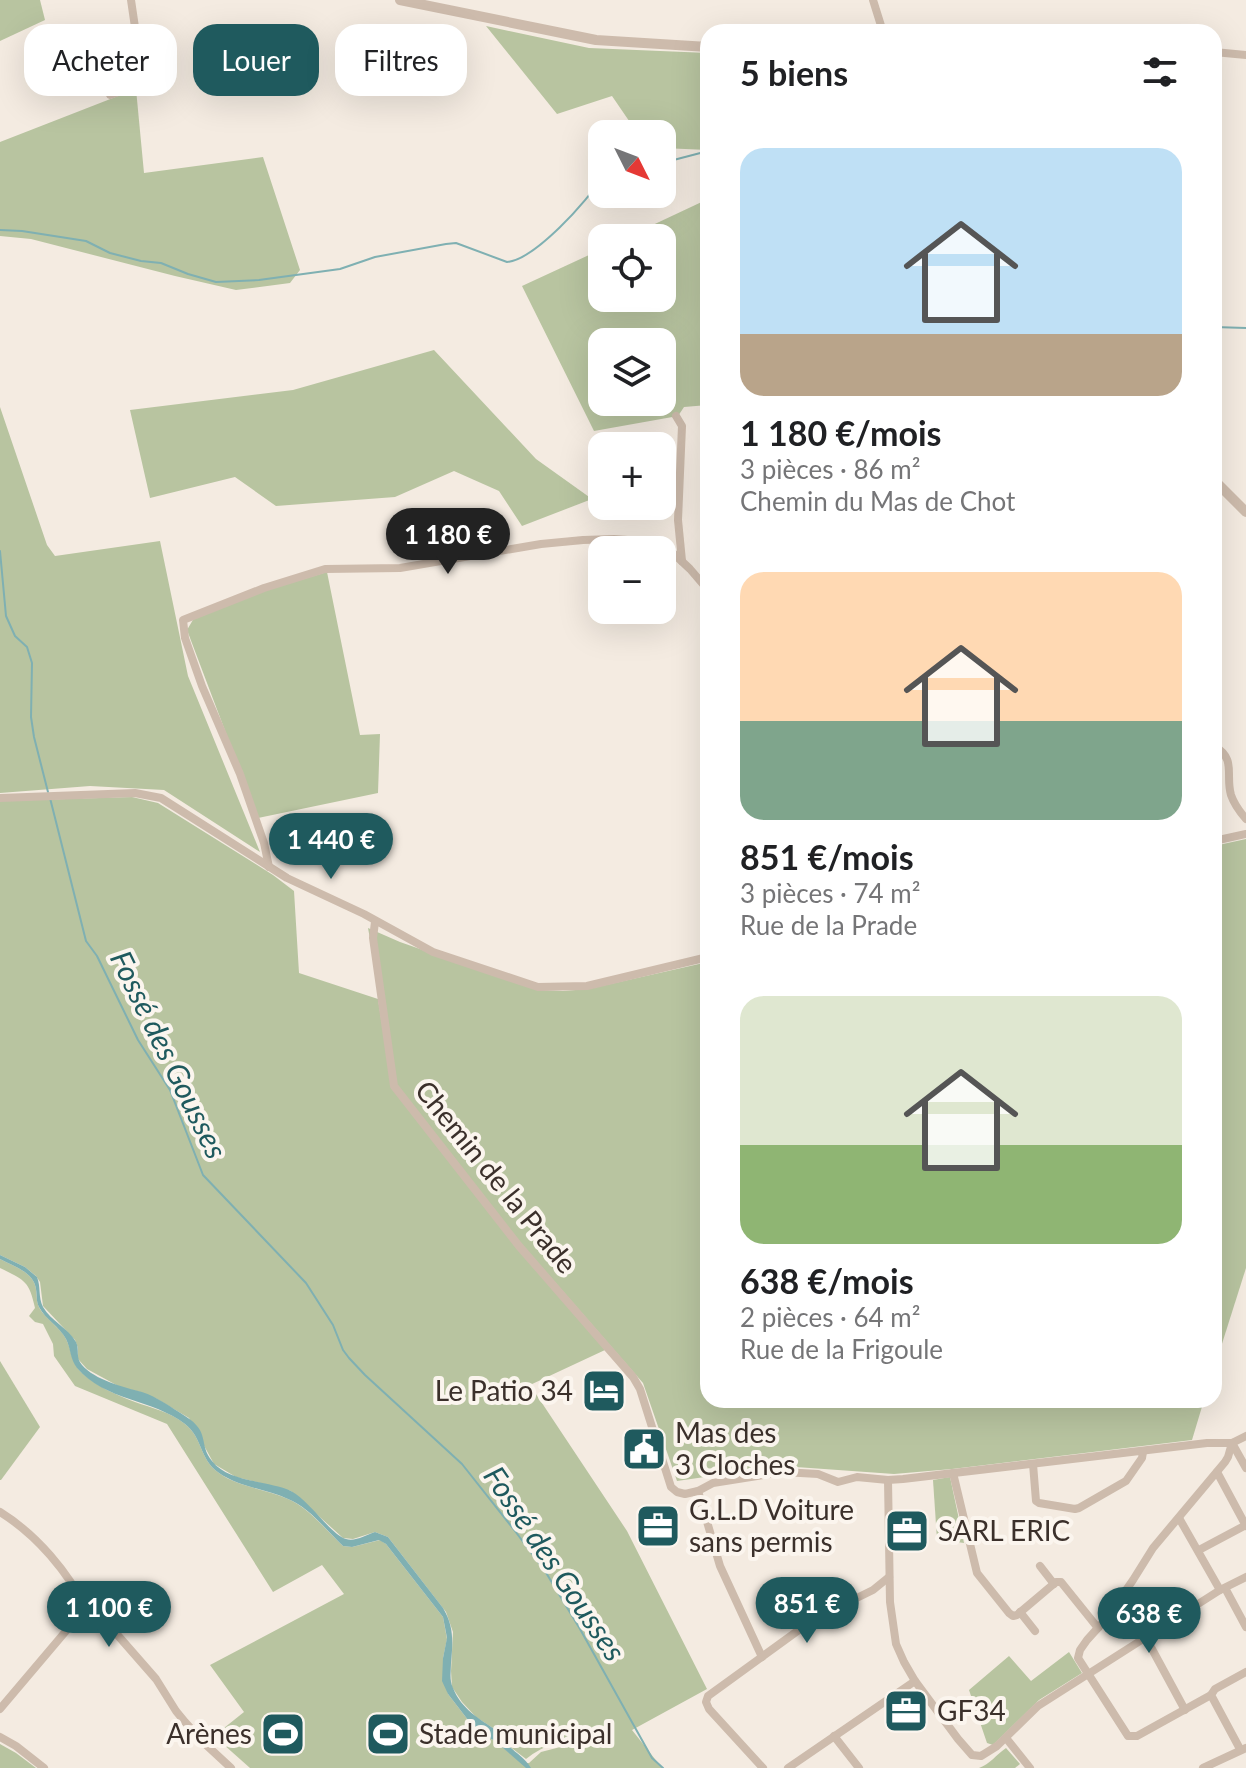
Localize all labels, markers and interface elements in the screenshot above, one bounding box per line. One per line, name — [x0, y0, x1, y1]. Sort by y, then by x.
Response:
chip: Acheter — [24, 24, 177, 96]
chip: Louer — [193, 24, 319, 96]
chip: Filtres — [335, 24, 467, 96]
icon: filters — [1138, 50, 1182, 94]
text: 5 biens — [740, 52, 848, 93]
north arrow — [588, 120, 676, 208]
map controls — [588, 120, 676, 624]
icon: home — [889, 200, 1033, 344]
button: locate — [588, 224, 676, 312]
button: layers — [588, 328, 676, 416]
text: 1 180 €/mois — [740, 412, 942, 453]
button: + — [588, 432, 676, 520]
text: 3 pièces · 86 m² — [740, 453, 920, 485]
text: Chemin du Mas de Chot — [740, 485, 1015, 517]
pin: 1 180 € — [374, 508, 522, 576]
text: 1 180 € — [404, 518, 492, 550]
button: − — [588, 536, 676, 624]
icon: home — [889, 624, 1033, 768]
pin: 1 440 € — [257, 813, 405, 881]
text: 1 440 € — [287, 823, 375, 855]
text: 851 €/mois — [740, 836, 914, 877]
text: 3 pièces · 74 m² — [740, 877, 920, 909]
text: Rue de la Prade — [740, 909, 917, 941]
water label: Fossé des Gousses — [104, 944, 236, 1164]
icon: home — [889, 1048, 1033, 1192]
street label: Chemin de la Prade — [409, 1073, 585, 1280]
text: 638 €/mois — [740, 1260, 914, 1301]
text: 2 pièces · 64 m² — [740, 1301, 920, 1333]
text: Rue de la Frigoule — [740, 1333, 943, 1365]
hotel icon: Le Patio 34 — [580, 1367, 628, 1415]
place label: Le Patio 34 — [435, 1373, 573, 1407]
place label: Mas des 3 Cloches — [675, 1415, 796, 1481]
public building icon: Mas des 3 Cloches — [620, 1425, 668, 1473]
water label: Fossé des Gousses — [477, 1459, 634, 1667]
place label: G.L.D Voiture sans permis — [689, 1492, 854, 1558]
office icon: G.L.D Voiture sans permis — [634, 1502, 682, 1550]
office icon: SARL ERIC — [883, 1507, 931, 1555]
place label: SARL ERIC — [938, 1513, 1071, 1547]
pin: 851 € — [751, 1577, 863, 1645]
pin: 1 100 € — [35, 1581, 183, 1649]
text: 851 € — [774, 1587, 840, 1619]
pin: 638 € — [1093, 1587, 1205, 1655]
text: 1 100 € — [65, 1591, 153, 1623]
text: 638 € — [1116, 1597, 1182, 1629]
office icon: GF34 — [882, 1687, 930, 1735]
place label: GF34 — [937, 1693, 1006, 1727]
sports icon: Arènes — [259, 1710, 307, 1758]
sports icon: Stade municipal — [364, 1710, 412, 1758]
place label: Arènes — [166, 1716, 252, 1750]
place label: Stade municipal — [419, 1716, 612, 1750]

